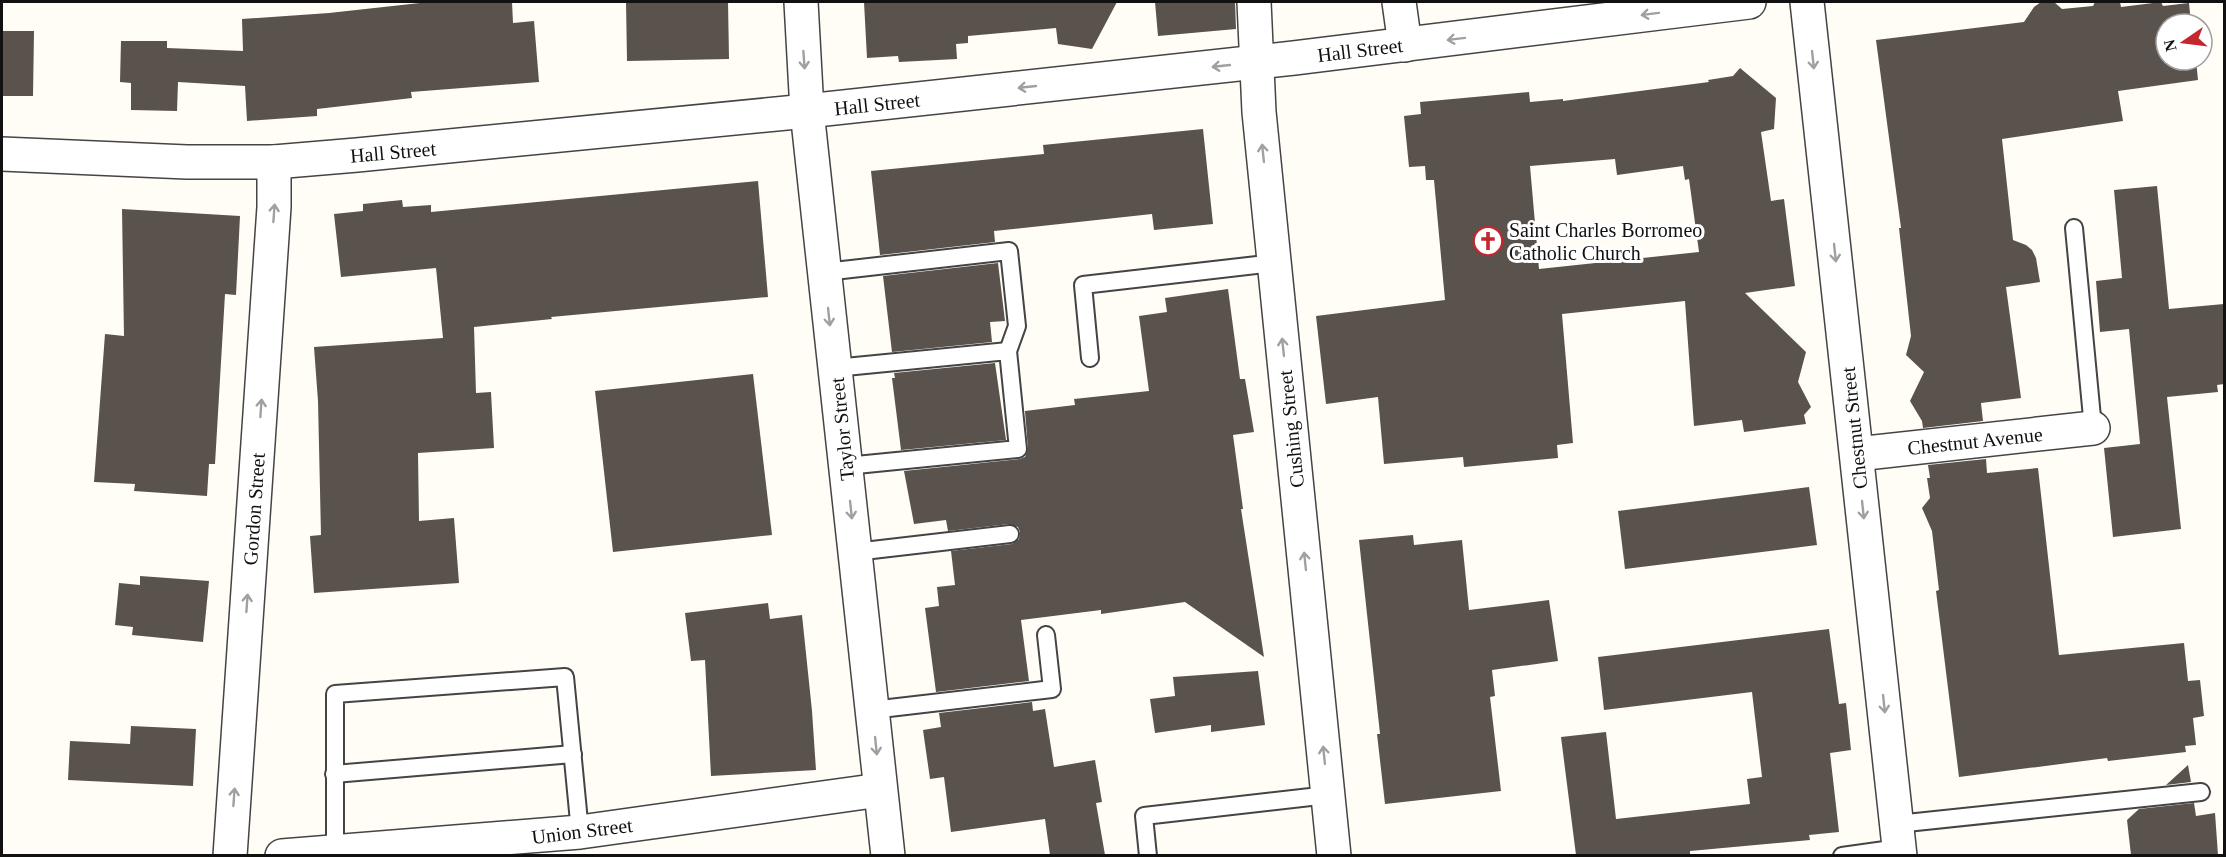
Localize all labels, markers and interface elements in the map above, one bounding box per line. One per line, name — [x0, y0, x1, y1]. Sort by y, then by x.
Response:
one-way arrow — [1640, 9, 1660, 20]
north arrow — [2154, 12, 2214, 72]
one-way arrow — [1447, 33, 1467, 44]
street label: Hall Street — [1316, 34, 1404, 66]
text: N — [2160, 37, 2180, 53]
one-way arrow — [798, 49, 809, 69]
one-way arrow — [1808, 49, 1819, 69]
one-way arrow — [1211, 61, 1231, 72]
one-way arrow — [1017, 82, 1037, 93]
street label: Hall Street — [833, 89, 921, 119]
street label: Hall Street — [349, 137, 437, 167]
one-way arrow — [1257, 143, 1268, 163]
one-way arrow — [268, 204, 279, 224]
place label: Saint Charles Borromeo Catholic Church — [1509, 219, 1702, 264]
church icon: Saint Charles Borromeo Catholic Church — [1472, 225, 1504, 257]
one-way arrow — [1829, 243, 1840, 263]
one-way arrow — [824, 306, 835, 326]
one-way arrow — [1277, 337, 1288, 357]
street label: Chestnut Street — [1837, 365, 1871, 490]
street label: Cushing Street — [1274, 368, 1309, 489]
street label: Taylor Street — [826, 376, 859, 482]
one-way arrow — [255, 399, 266, 418]
street label: Chestnut Avenue — [1906, 423, 2044, 459]
street label: Gordon Street — [239, 452, 269, 566]
one-way arrow — [845, 500, 856, 520]
one-way arrow — [1858, 500, 1869, 519]
one-way arrow — [1299, 552, 1310, 572]
one-way arrow — [242, 593, 253, 613]
one-way arrow — [1879, 693, 1890, 713]
one-way arrow — [871, 736, 882, 756]
one-way arrow — [1318, 746, 1329, 766]
one-way arrow — [229, 788, 240, 808]
street label: Union Street — [530, 814, 634, 848]

